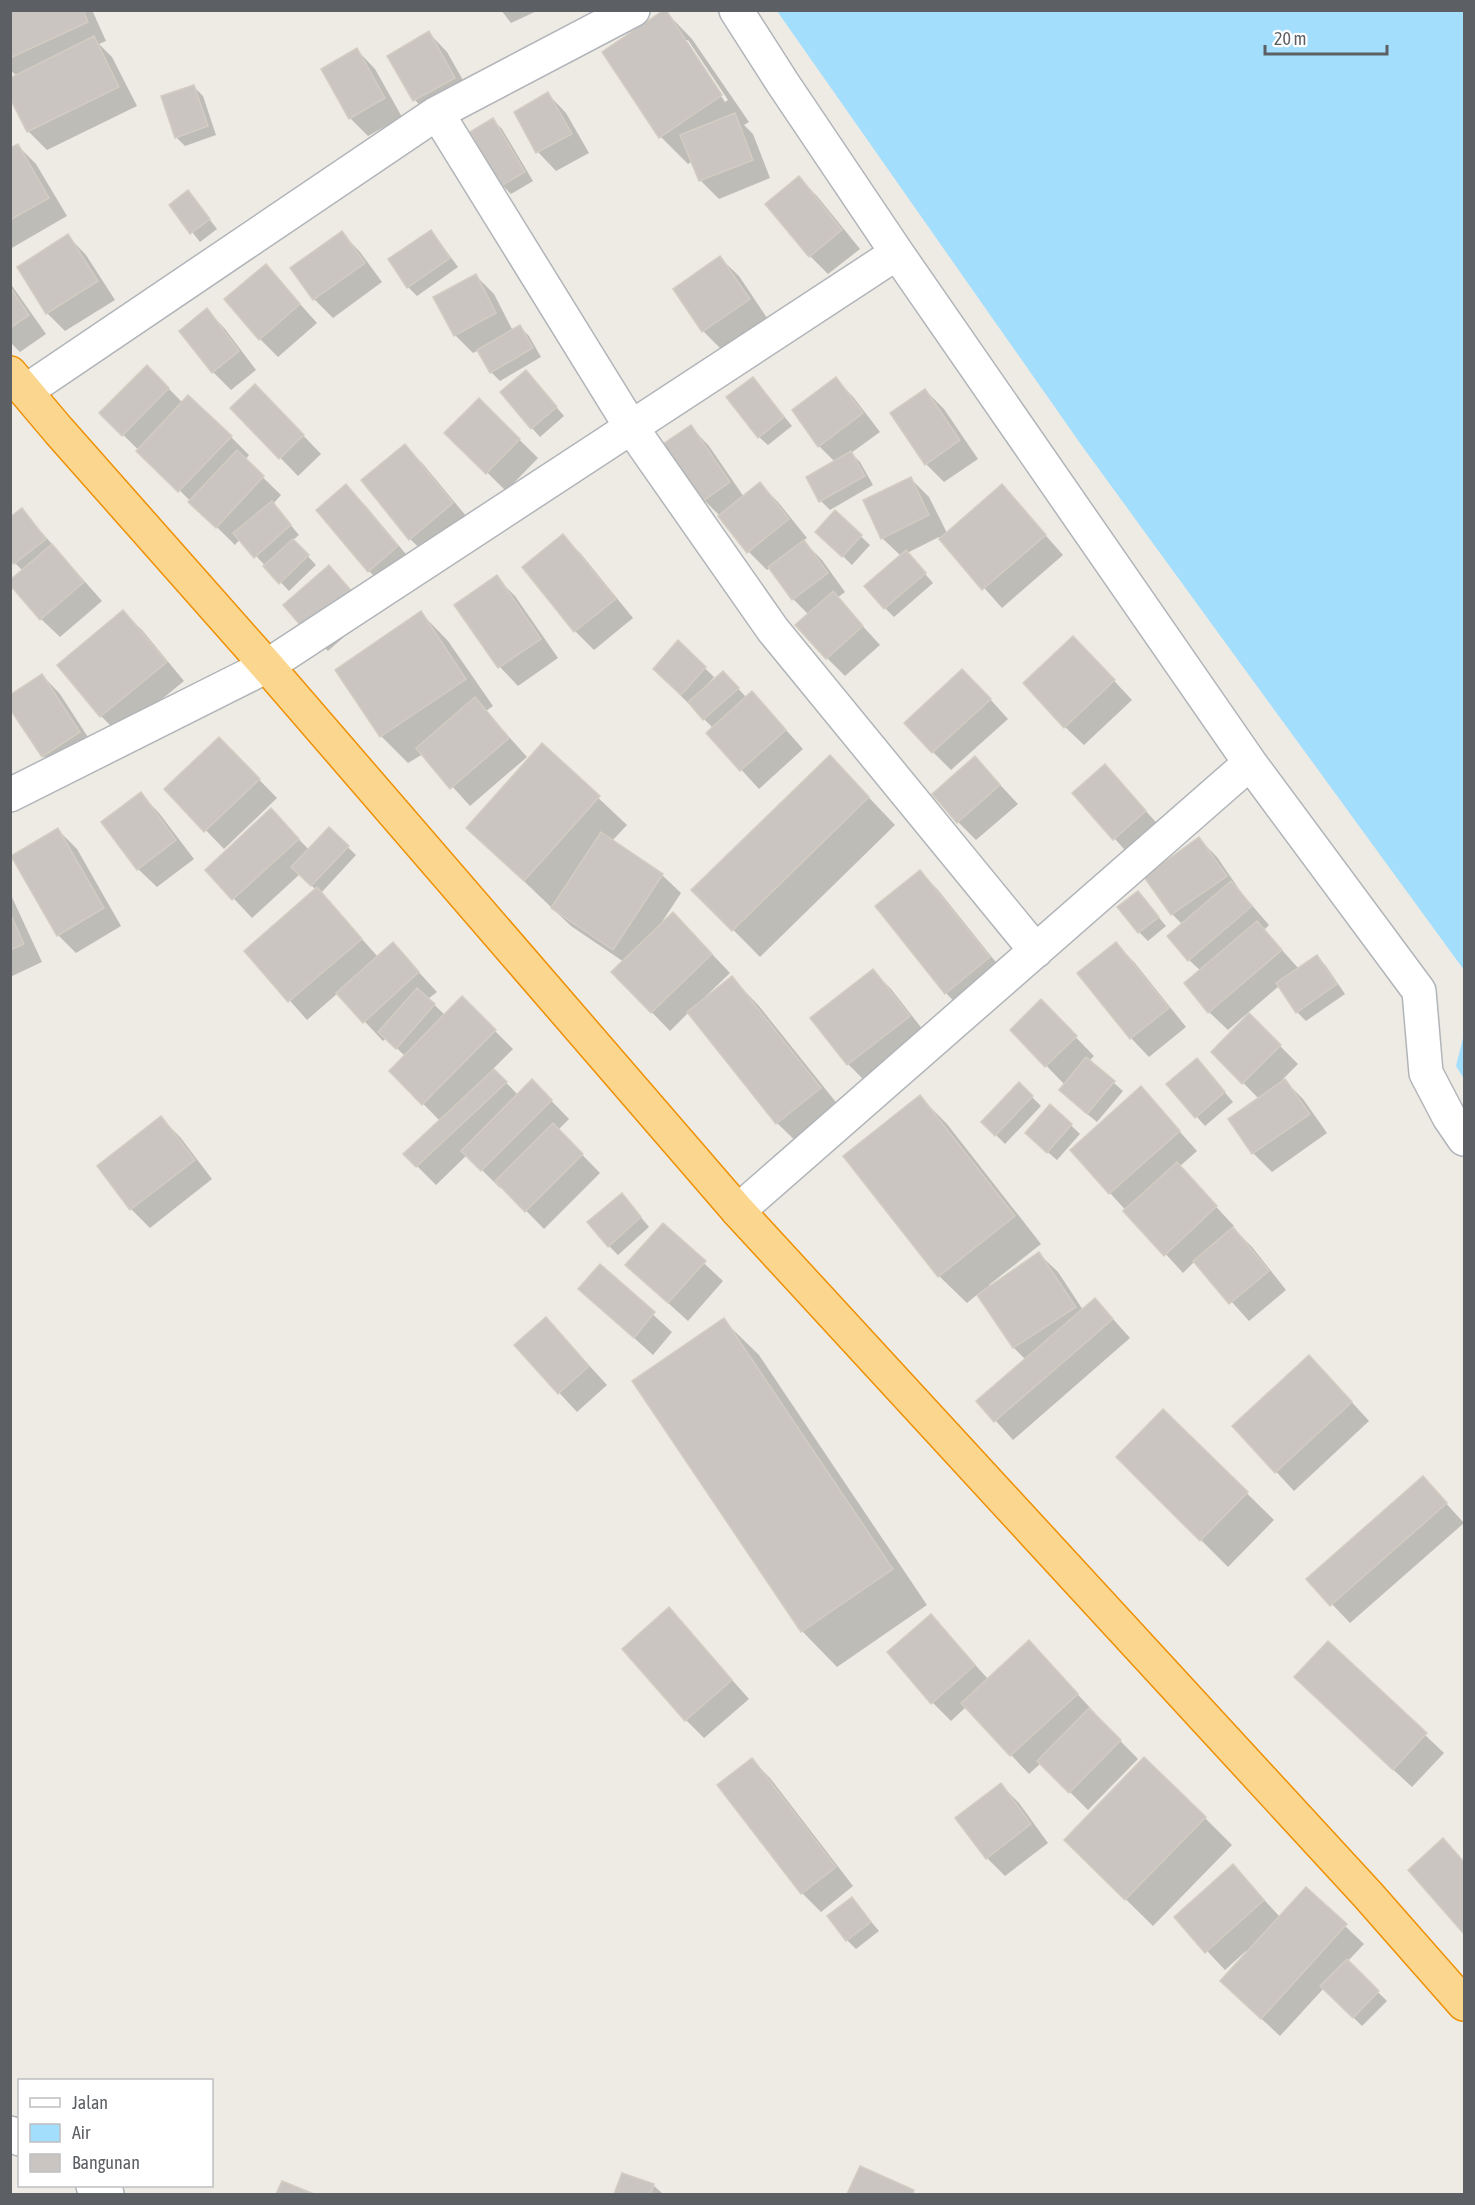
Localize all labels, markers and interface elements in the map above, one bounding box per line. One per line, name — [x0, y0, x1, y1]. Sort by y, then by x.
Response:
scale bar — [1265, 18, 1386, 56]
text: 20 m — [1274, 28, 1306, 49]
legend — [18, 2079, 213, 2187]
text: Jalan — [72, 2092, 108, 2113]
text: Air — [72, 2122, 91, 2143]
text: Bangunan — [72, 2152, 140, 2173]

